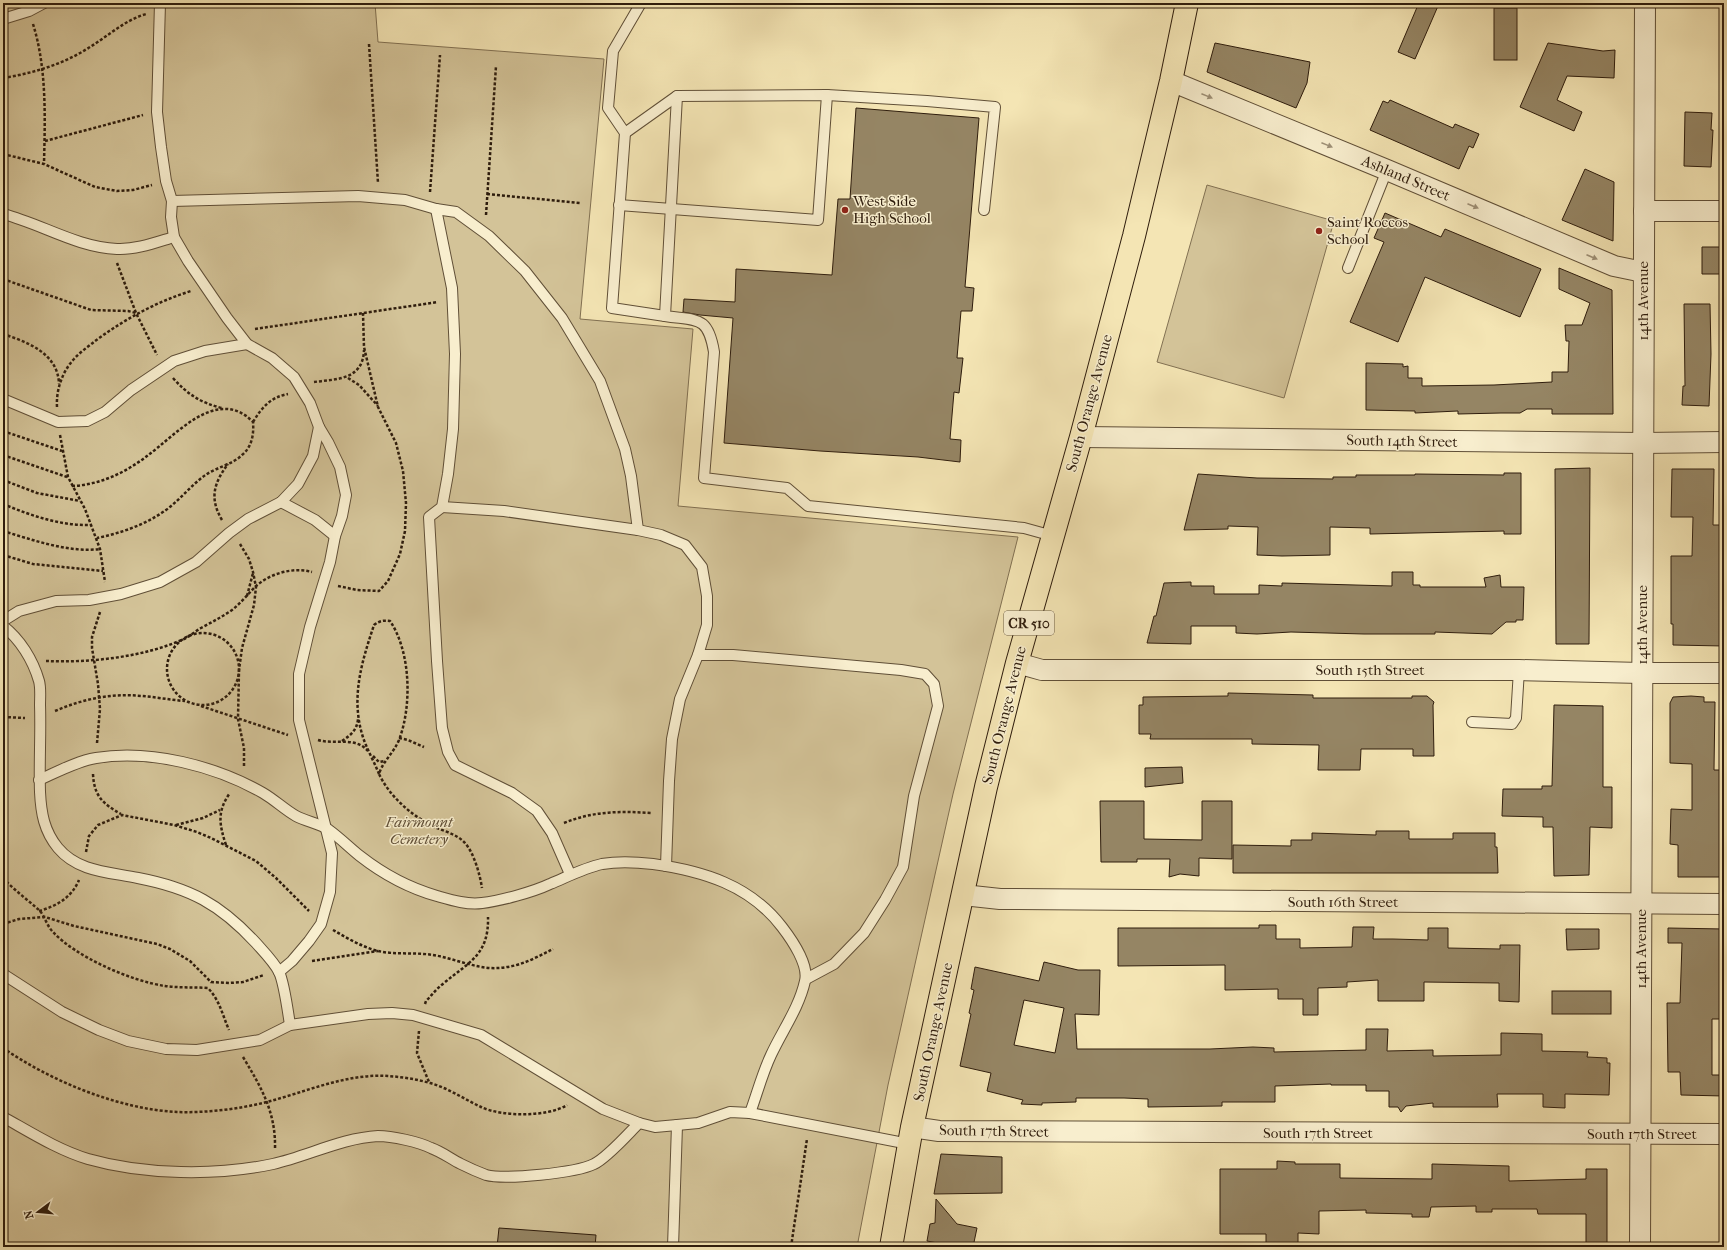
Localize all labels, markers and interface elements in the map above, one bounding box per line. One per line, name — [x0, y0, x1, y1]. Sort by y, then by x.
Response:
one-way arrow — [1201, 93, 1212, 99]
one-way arrow — [1321, 143, 1333, 149]
street label: Ashland Street — [1358, 151, 1454, 205]
place label: West Side High School — [852, 192, 931, 227]
one-way arrow — [1467, 204, 1479, 210]
marker: West Side High School — [840, 205, 850, 215]
place label: Saint Roccos School — [1327, 213, 1408, 248]
marker: Saint Roccos School — [1314, 226, 1324, 236]
one-way arrow — [1587, 254, 1598, 260]
street label: 14th Avenue — [1634, 261, 1652, 341]
street label: South Orange Avenue — [1062, 332, 1116, 474]
street label: South 14th Street — [1346, 431, 1459, 451]
street label: 14th Avenue — [1633, 585, 1651, 665]
road number: CR 510 — [1004, 611, 1054, 635]
street label: South Orange Avenue — [978, 644, 1030, 786]
street label: South 15th Street — [1315, 661, 1425, 679]
park label: Fairmount Cemetery — [384, 813, 454, 848]
street label: South 16th Street — [1288, 893, 1399, 911]
street label: 14th Avenue — [1632, 909, 1650, 989]
street label: South Orange Avenue — [909, 960, 957, 1103]
street label: South 17th Street — [939, 1121, 1050, 1141]
street label: South 17th Street — [1263, 1124, 1374, 1142]
street label: South 17th Street — [1587, 1125, 1698, 1143]
north arrow — [18, 1192, 58, 1232]
text: N — [21, 1208, 36, 1220]

